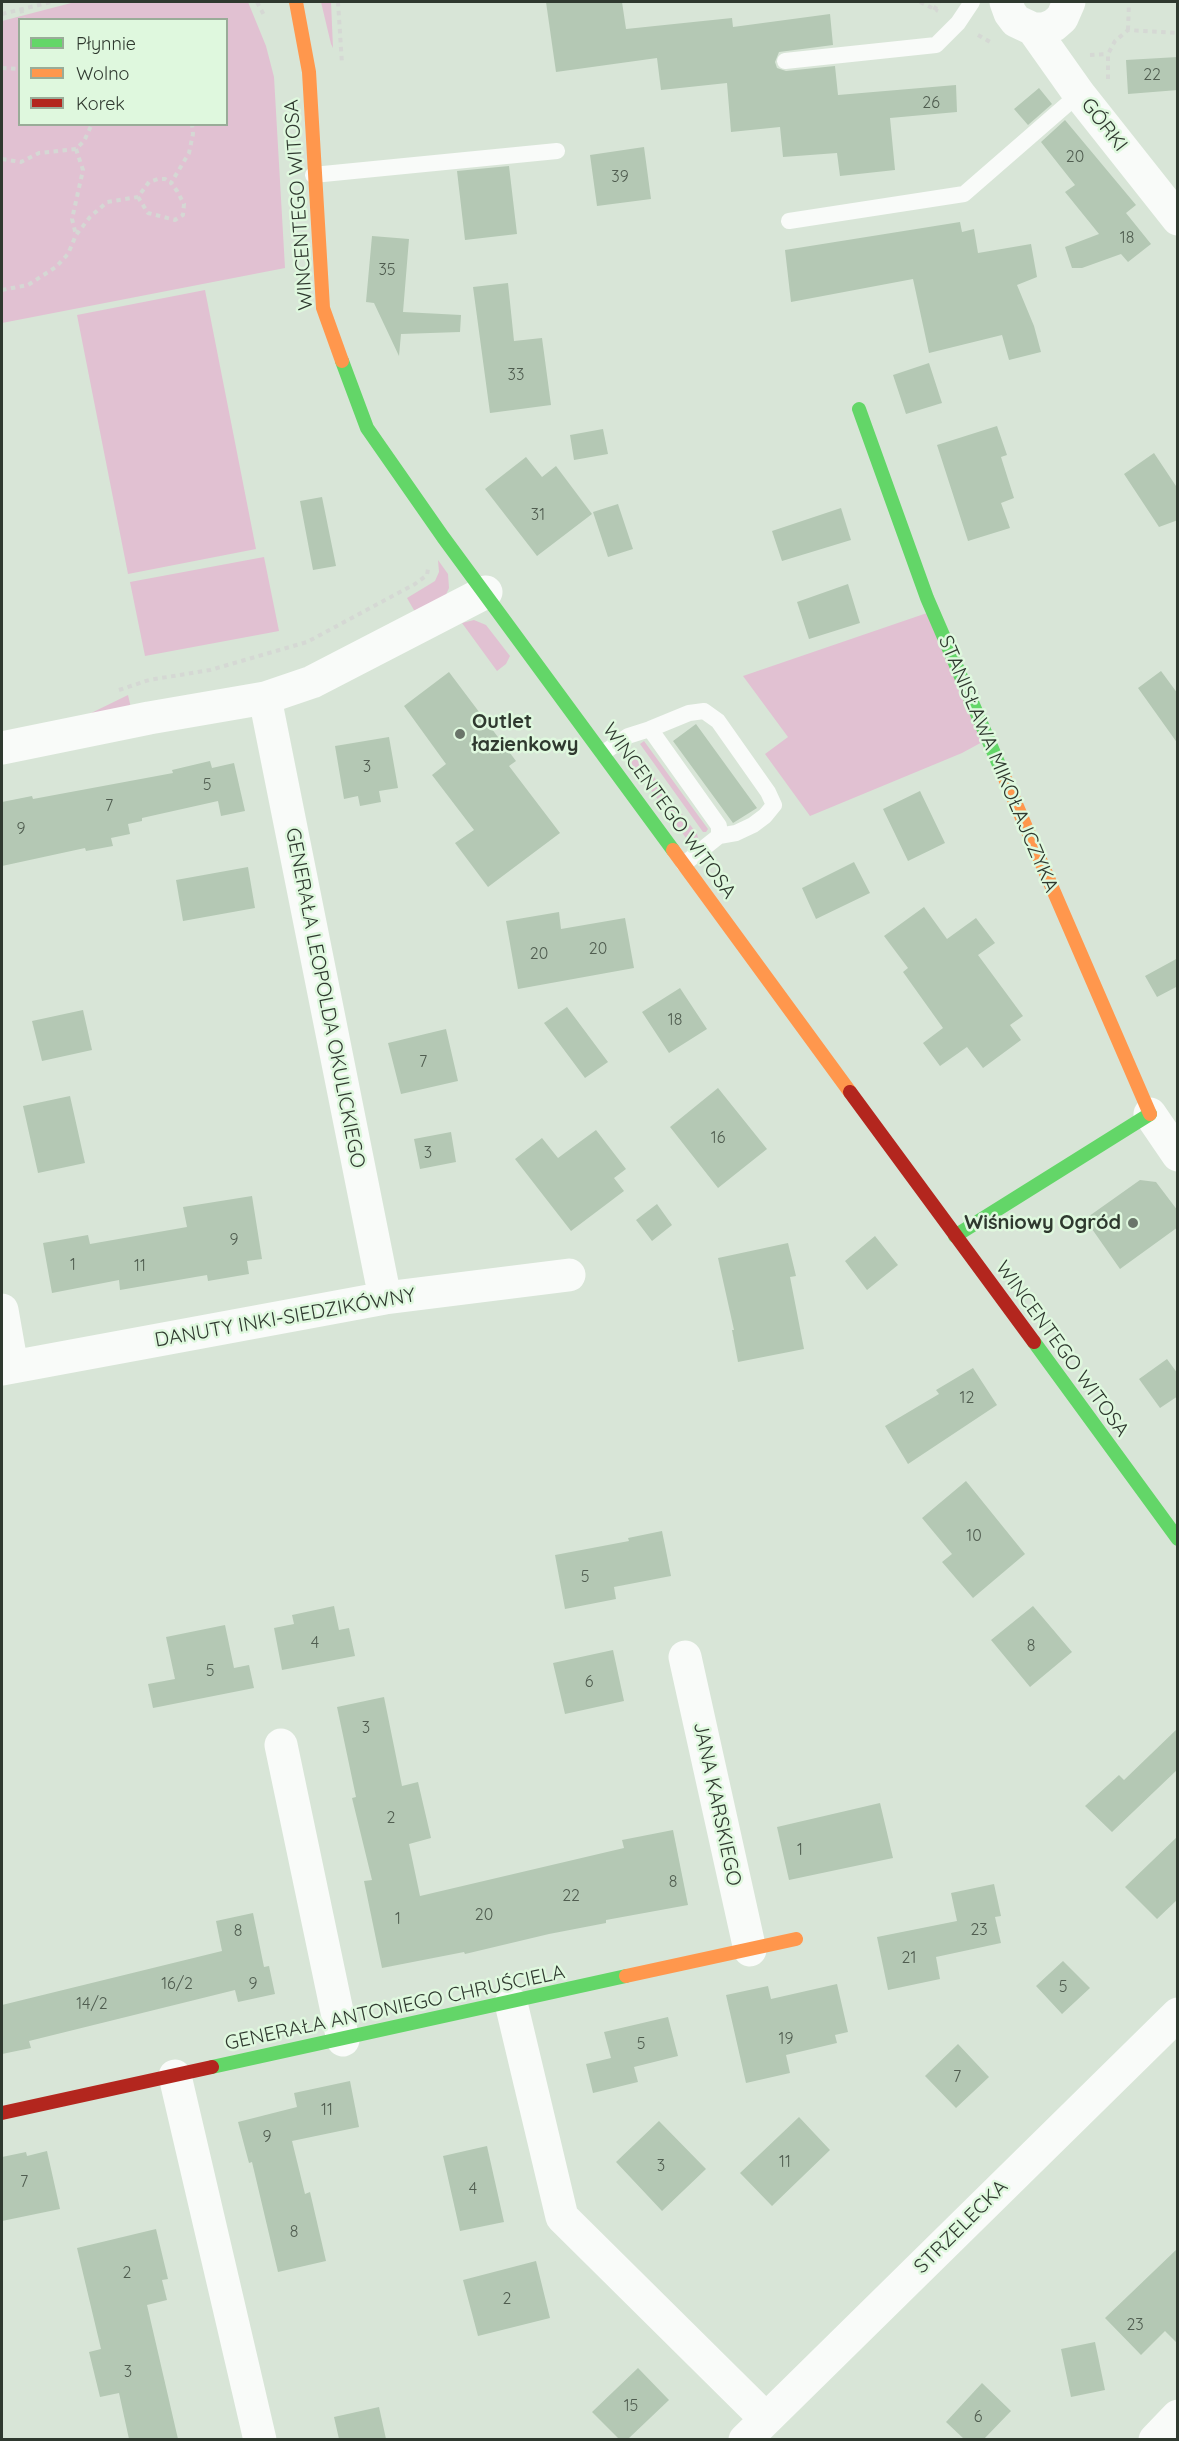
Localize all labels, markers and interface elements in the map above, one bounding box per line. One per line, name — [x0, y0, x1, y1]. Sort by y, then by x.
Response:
legend — [18, 18, 228, 126]
text: Płynnie — [76, 32, 136, 55]
text: Wolno — [76, 62, 129, 85]
house number: 22 — [1143, 65, 1161, 85]
text: Korek — [76, 92, 125, 115]
house number: 26 — [922, 93, 940, 113]
street label: GÓRKI — [1076, 94, 1132, 156]
street label: WINCENTEGO WITOSA — [280, 99, 318, 311]
house number: 20 — [1066, 147, 1084, 167]
house number: 39 — [611, 167, 629, 187]
house number: 18 — [1120, 228, 1134, 248]
house number: 35 — [378, 260, 396, 280]
house number: 33 — [508, 365, 524, 385]
house number: 31 — [531, 505, 545, 525]
street label: STANISŁAWA MIKOŁAJCZYKA — [933, 632, 1063, 896]
place label: Outlet łazienkowy — [472, 710, 579, 757]
street label: WINCENTEGO WITOSA — [597, 718, 741, 904]
marker: Outlet łazienkowy — [453, 727, 467, 741]
house number: 3 — [363, 757, 371, 777]
house number: 5 — [203, 775, 211, 795]
house number: 7 — [105, 796, 113, 816]
house number: 9 — [17, 819, 25, 839]
street label: GENERAŁA LEOPOLDA OKULICKIEGO — [280, 826, 370, 1170]
house number: 20 — [589, 939, 607, 959]
house number: 20 — [530, 944, 548, 964]
house number: 18 — [668, 1010, 682, 1030]
house number: 7 — [419, 1052, 427, 1072]
house number: 16 — [711, 1128, 725, 1148]
house number: 3 — [424, 1143, 432, 1163]
place label: Wiśniowy Ogród — [964, 1211, 1121, 1235]
marker: Wiśniowy Ogród — [1126, 1216, 1140, 1230]
house number: 9 — [230, 1230, 238, 1250]
house number: 1 — [70, 1255, 76, 1275]
house number: 11 — [134, 1256, 146, 1276]
street label: WINCENTEGO WITOSA — [990, 1256, 1134, 1442]
street label: DANUTY INKI-SIEDZIKÓWNY — [153, 1283, 417, 1353]
house number: 12 — [960, 1388, 974, 1408]
house number: 10 — [966, 1526, 982, 1546]
house number: 5 — [581, 1567, 589, 1587]
house number: 4 — [311, 1633, 319, 1653]
house number: 8 — [1027, 1636, 1035, 1656]
house number: 5 — [206, 1661, 214, 1681]
house number: 6 — [585, 1672, 593, 1692]
house number: 3 — [362, 1718, 370, 1738]
street label: JANA KARSKIEGO — [688, 1720, 746, 1888]
house number: 2 — [387, 1808, 395, 1828]
house number: 1 — [797, 1840, 803, 1860]
house number: 8 — [669, 1872, 677, 1892]
house number: 22 — [562, 1886, 580, 1906]
house number: 20 — [475, 1905, 493, 1925]
house number: 1 — [395, 1909, 401, 1929]
house number: 23 — [970, 1920, 988, 1940]
house number: 8 — [234, 1921, 242, 1941]
house number: 21 — [902, 1948, 916, 1968]
street label: GENERAŁA ANTONIEGO CHRUŚCIELA — [223, 1960, 567, 2056]
house number: 16/2 — [161, 1974, 193, 1994]
house number: 9 — [249, 1974, 257, 1994]
house number: 5 — [1059, 1977, 1067, 1997]
house number: 14/2 — [76, 1994, 108, 2014]
house number: 19 — [779, 2029, 793, 2049]
house number: 5 — [637, 2034, 645, 2054]
house number: 7 — [953, 2067, 961, 2087]
house number: 11 — [321, 2100, 333, 2120]
house number: 9 — [263, 2127, 271, 2147]
house number: 11 — [779, 2152, 791, 2172]
house number: 3 — [657, 2156, 665, 2176]
house number: 7 — [20, 2172, 28, 2192]
street label: STRZELECKA — [909, 2175, 1013, 2279]
house number: 4 — [469, 2179, 477, 2199]
house number: 8 — [290, 2222, 298, 2242]
house number: 2 — [123, 2263, 131, 2283]
house number: 2 — [503, 2289, 511, 2309]
house number: 23 — [1126, 2315, 1144, 2335]
house number: 3 — [124, 2362, 132, 2382]
house number: 15 — [624, 2396, 638, 2416]
house number: 6 — [974, 2407, 982, 2427]

